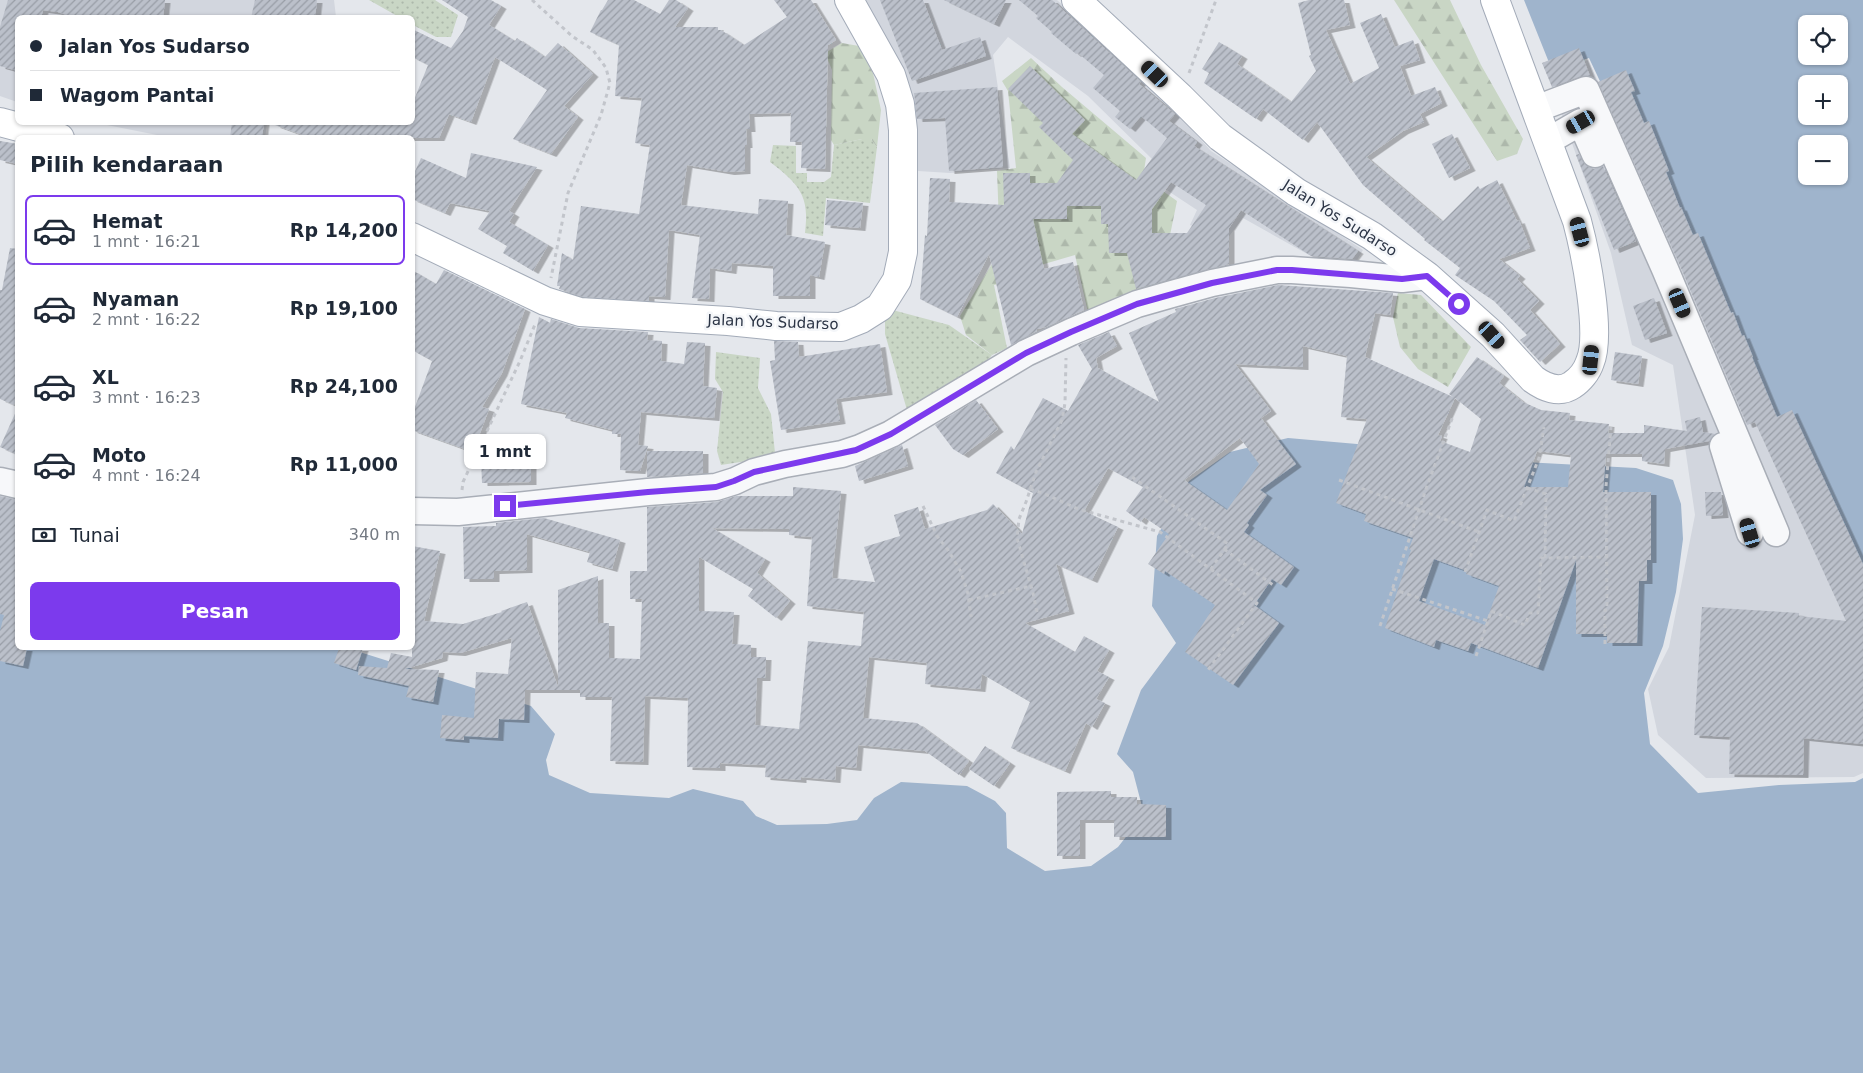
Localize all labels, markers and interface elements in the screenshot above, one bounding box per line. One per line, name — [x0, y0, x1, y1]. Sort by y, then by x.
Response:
map controls — [1798, 15, 1848, 185]
button: locate — [1798, 15, 1848, 65]
text: Jalan Yos Sudarso — [60, 35, 250, 57]
car — [1139, 58, 1171, 90]
button: + — [1798, 75, 1848, 125]
text: Wagom Pantai — [60, 84, 214, 106]
car — [1564, 108, 1597, 136]
button: − — [1798, 135, 1848, 185]
text: Pilih kendaraan — [30, 152, 224, 177]
street label: Jalan Yos Sudarso — [1279, 175, 1400, 260]
icon: car — [32, 208, 77, 253]
text: Hemat — [92, 210, 163, 232]
car — [1568, 216, 1591, 248]
text: Rp 14,200 — [290, 219, 398, 241]
text: 1 mnt · 16:21 — [92, 232, 201, 251]
icon: car — [32, 286, 77, 331]
car — [1667, 286, 1692, 320]
text: Nyaman — [92, 288, 179, 310]
route start — [1448, 293, 1470, 315]
text: Rp 19,100 — [290, 297, 398, 319]
text: 2 mnt · 16:22 — [92, 310, 201, 329]
street label: Jalan Yos Sudarso — [706, 311, 839, 333]
car — [1476, 319, 1507, 351]
car — [1581, 344, 1600, 376]
icon: car — [32, 364, 77, 409]
text: XL — [92, 366, 119, 388]
text: Rp 24,100 — [290, 375, 398, 397]
text: 3 mnt · 16:23 — [92, 388, 201, 407]
callout: 1 mnt — [464, 434, 546, 468]
icon: car — [32, 442, 77, 487]
text: 1 mnt — [479, 442, 531, 461]
text: Moto — [92, 444, 146, 466]
text: Rp 11,000 — [290, 453, 398, 475]
text: 4 mnt · 16:24 — [92, 466, 201, 485]
route end — [494, 495, 516, 517]
car — [1738, 516, 1761, 550]
icon: cash — [30, 521, 58, 549]
text: Tunai — [70, 524, 120, 546]
text: 340 m — [349, 525, 400, 544]
button: Pesan — [30, 582, 400, 640]

